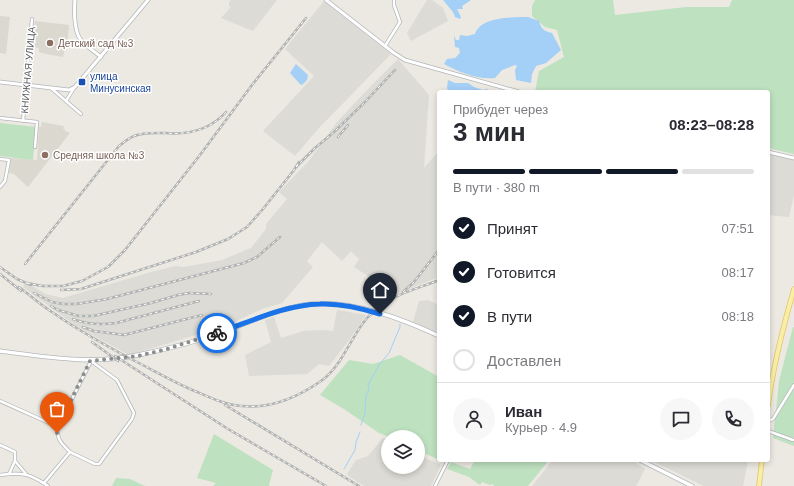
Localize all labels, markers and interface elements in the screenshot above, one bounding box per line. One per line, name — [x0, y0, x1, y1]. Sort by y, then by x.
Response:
street label: КНИЖНАЯ УЛИЦА — [19, 26, 37, 114]
marker: Детский сад №3 — [45, 38, 55, 48]
place label: Детский сад №3 — [58, 38, 134, 49]
place label: улица Минусинская — [90, 71, 151, 94]
marker: улица Минусинская — [77, 77, 87, 87]
text: Прибудет через — [453, 102, 548, 117]
text: 08:23–08:28 — [669, 116, 754, 133]
text: 3 мин — [453, 117, 526, 147]
marker: Средняя школа №3 — [40, 150, 50, 160]
place label: Средняя школа №3 — [53, 150, 145, 161]
text: В пути · 380 m — [453, 180, 540, 195]
icon: check — [453, 217, 475, 239]
text: Принят — [487, 220, 538, 237]
text: 07:51 — [721, 221, 754, 236]
icon: check — [453, 261, 475, 283]
text: Готовится — [487, 264, 556, 281]
text: 08:17 — [721, 265, 754, 280]
pin — [363, 273, 397, 314]
icon: home — [369, 279, 391, 301]
icon: check — [453, 305, 475, 327]
text: В пути — [487, 308, 532, 325]
text: 08:18 — [721, 309, 754, 324]
courier — [197, 313, 237, 353]
icon: bike — [206, 322, 228, 344]
text: Доставлен — [487, 352, 561, 369]
pin — [40, 392, 74, 433]
icon: bag — [46, 398, 68, 420]
button: person — [453, 398, 495, 440]
button: chat — [660, 398, 702, 440]
button: phone — [712, 398, 754, 440]
text: Иван — [505, 403, 542, 420]
text: Курьер · 4.9 — [505, 420, 577, 435]
map controls — [381, 430, 425, 474]
button: layers — [381, 430, 425, 474]

